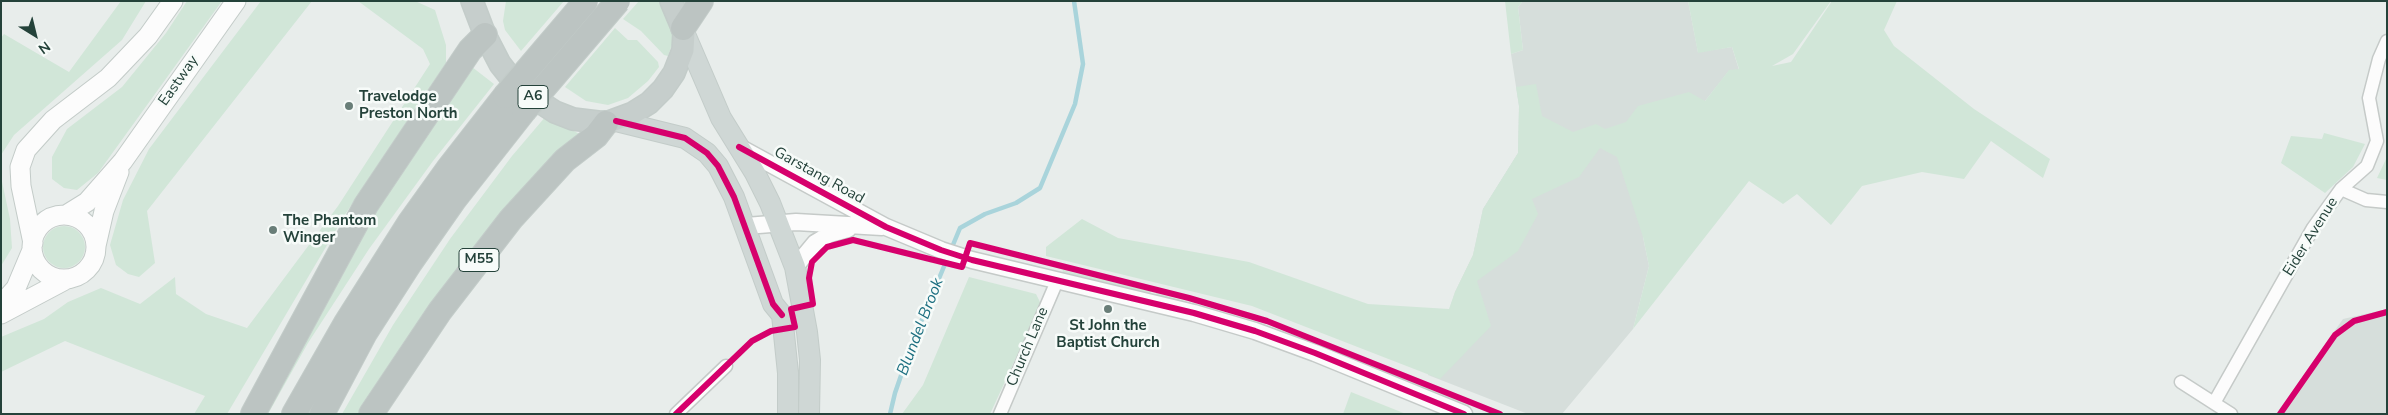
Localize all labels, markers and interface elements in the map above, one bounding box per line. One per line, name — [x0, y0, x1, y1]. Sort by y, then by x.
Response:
north arrow — [10, 10, 60, 60]
text: N — [34, 37, 54, 58]
street label: Eastway — [155, 52, 203, 110]
road number: A6 — [518, 85, 548, 108]
place label: Travelodge Preston North — [359, 88, 458, 123]
marker: Travelodge Preston North — [343, 100, 355, 112]
street label: Garstang Road — [771, 144, 867, 208]
street label: Eider Avenue — [2280, 194, 2342, 280]
place label: The Phantom Winger — [283, 212, 376, 247]
marker: The Phantom Winger — [267, 224, 279, 236]
road number: M55 — [459, 248, 499, 272]
water label: Blundel Brook — [894, 276, 948, 378]
marker: St John the Baptist Church — [1102, 303, 1114, 315]
street label: Church Lane — [1003, 305, 1053, 389]
place label: St John the Baptist Church — [1056, 317, 1160, 352]

